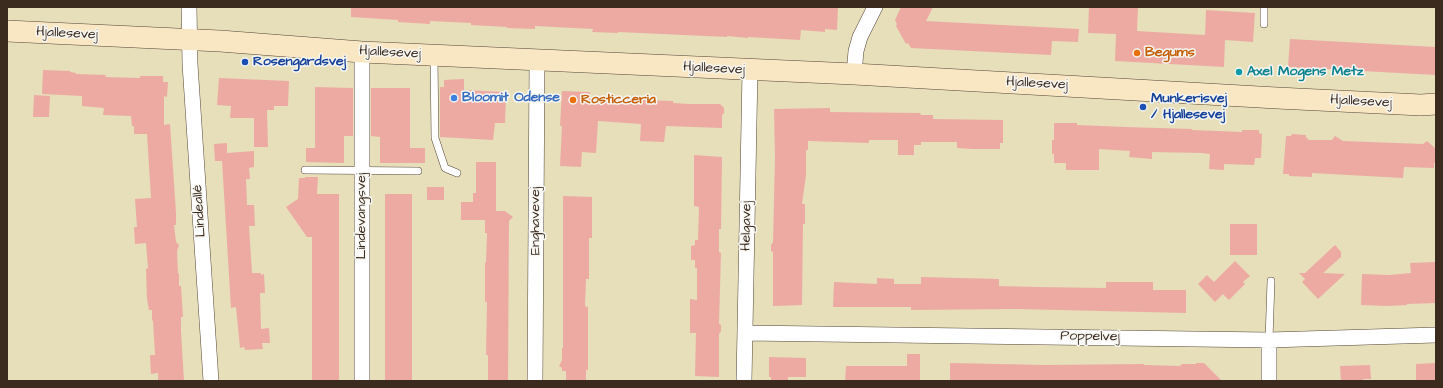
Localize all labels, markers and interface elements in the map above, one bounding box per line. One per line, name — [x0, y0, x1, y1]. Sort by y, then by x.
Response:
street label: Hjallesevej — [36, 24, 98, 44]
street label: Hjallesevej — [359, 43, 421, 63]
place label: Begums — [1145, 45, 1195, 61]
marker: Begums — [1132, 48, 1142, 58]
place label: Rosengårdsvej — [253, 54, 346, 70]
marker: Rosengårdsvej — [240, 57, 250, 67]
street label: Hjallesevej — [683, 59, 745, 79]
place label: Axel Mogens Metz — [1247, 64, 1364, 80]
marker: Axel Mogens Metz — [1234, 67, 1244, 77]
street label: Hjallesevej — [1006, 74, 1068, 94]
place label: Bloomit Odense — [462, 90, 560, 106]
place label: Munkerisvej / Hjallesevej — [1151, 91, 1227, 124]
place label: Rosticceria — [581, 92, 656, 108]
street label: Hjallesevej — [1330, 92, 1392, 112]
marker: Bloomit Odense — [449, 93, 459, 103]
marker: Rosticceria — [568, 95, 578, 105]
marker: Munkerisvej / Hjallesevej — [1138, 102, 1148, 112]
street label: Lindevangsvej — [354, 173, 370, 259]
street label: Lindeallé — [190, 184, 210, 238]
street label: Enghavevej — [528, 187, 544, 255]
street label: Helgavej — [738, 201, 756, 251]
street label: Poppelvej — [1060, 328, 1120, 346]

